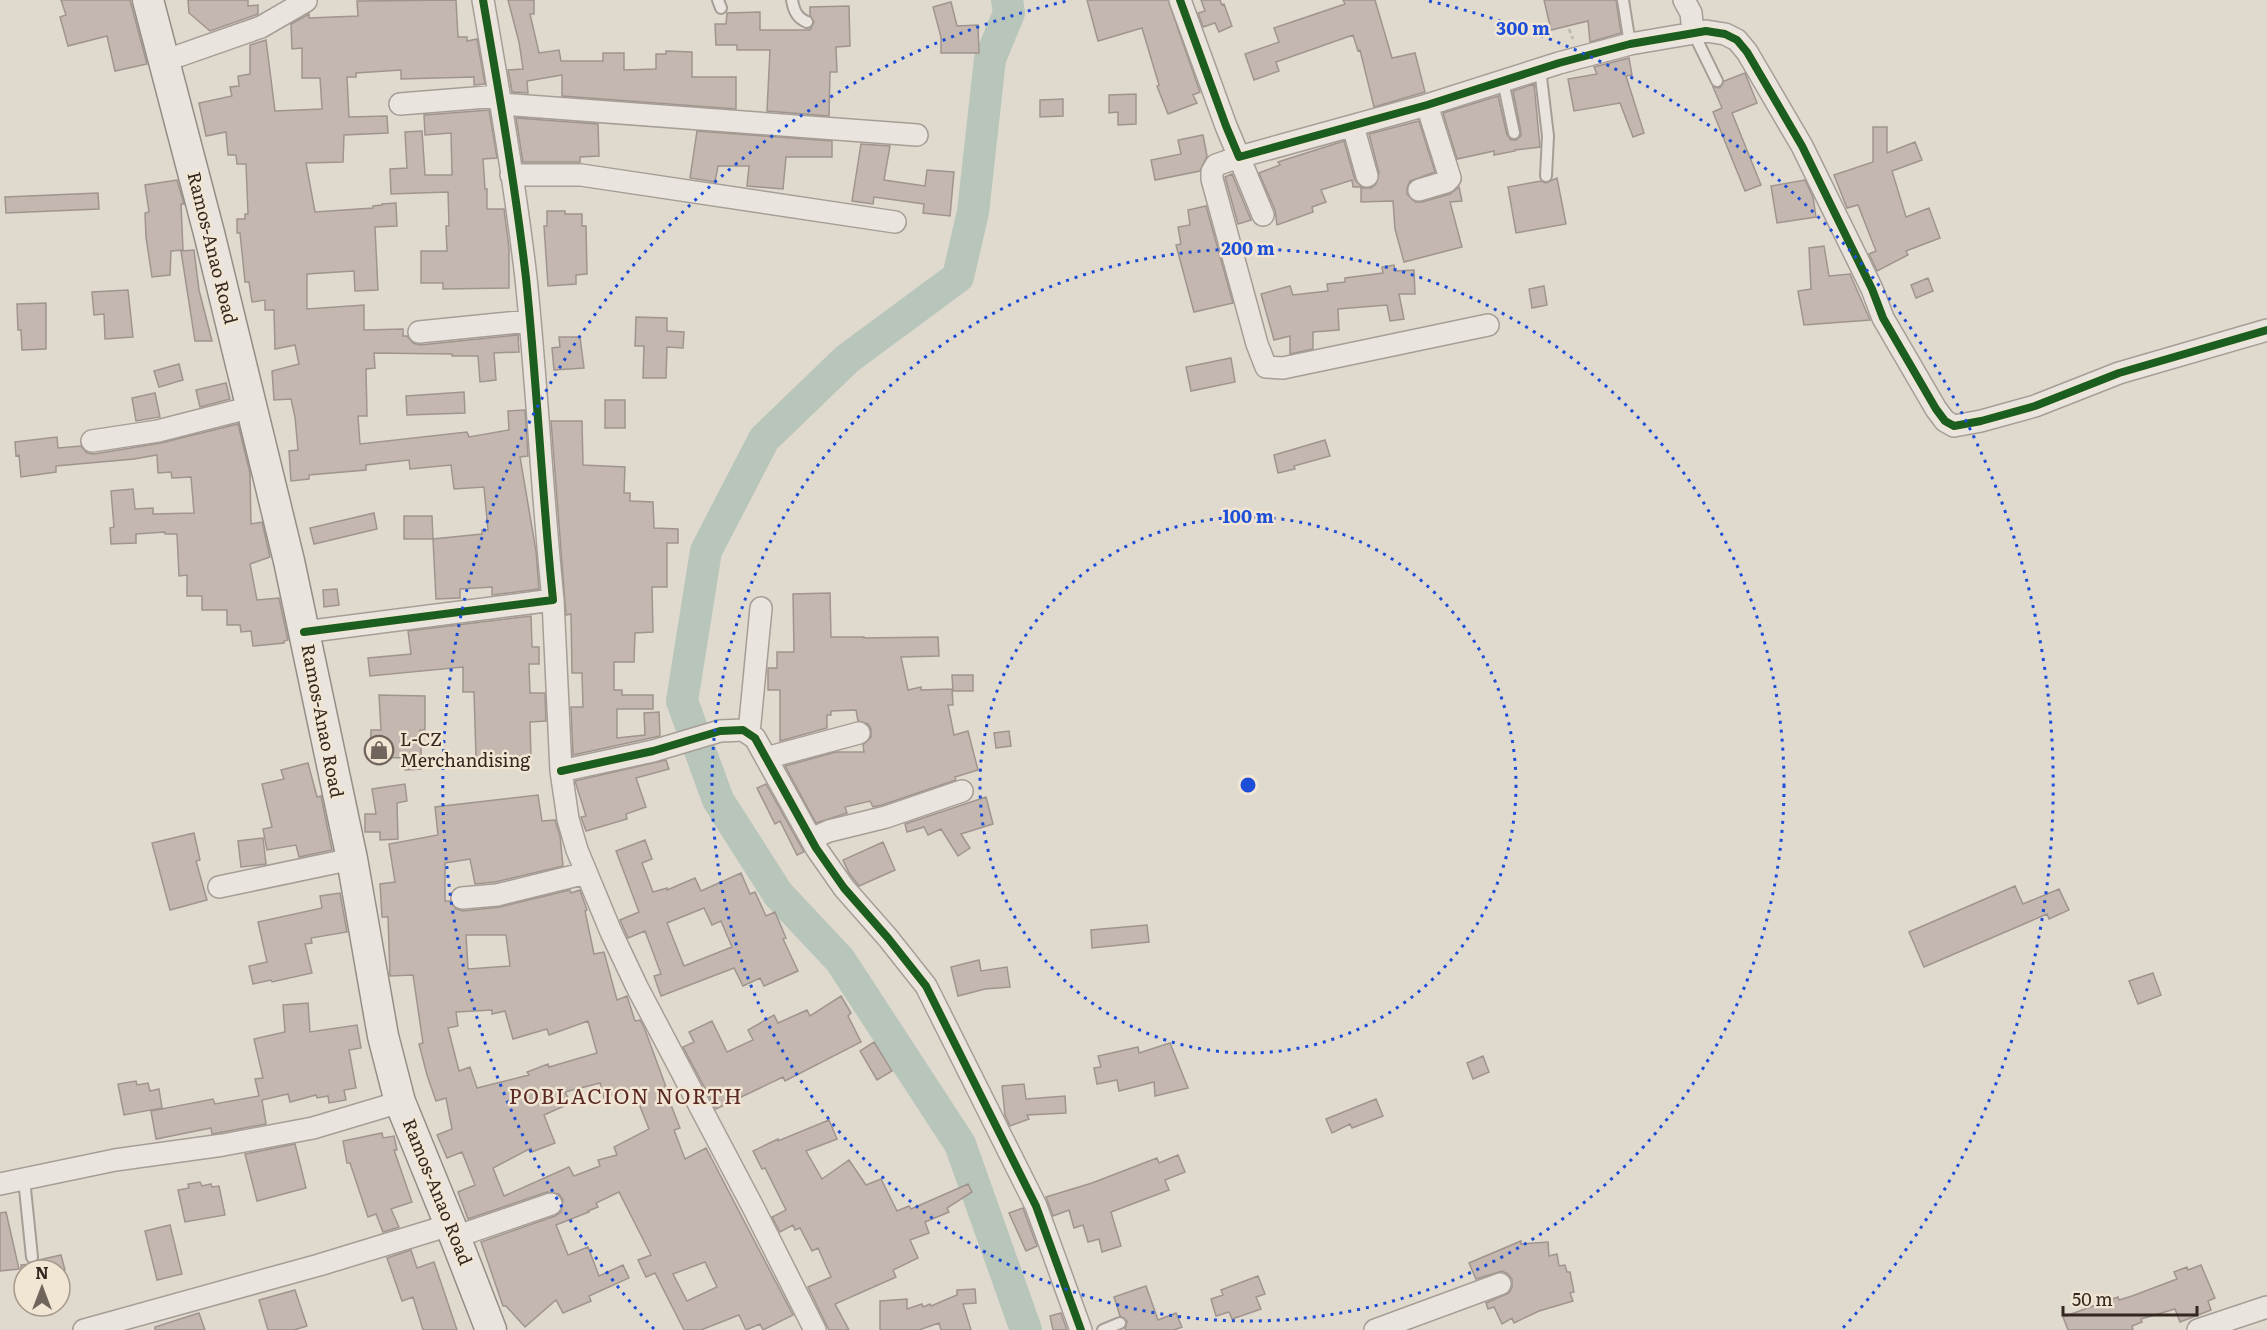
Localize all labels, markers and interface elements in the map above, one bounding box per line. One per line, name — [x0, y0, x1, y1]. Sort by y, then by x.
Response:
text: 300 m — [1496, 14, 1550, 41]
street label: Ramos-Anao Road — [181, 169, 245, 327]
text: 200 m — [1221, 234, 1275, 261]
text: 100 m — [1222, 502, 1274, 529]
street label: Ramos-Anao Road — [295, 642, 352, 800]
place label: L-CZ Merchandising — [400, 725, 531, 773]
shop icon: L-CZ Merchandising — [363, 734, 395, 766]
centre of rings — [1238, 775, 1258, 795]
district label: POBLACION NORTH — [509, 1079, 743, 1110]
street label: Ramos-Anao Road — [397, 1114, 480, 1269]
north arrow — [12, 1258, 72, 1318]
text: N — [35, 1260, 49, 1284]
scale bar — [2063, 1279, 2196, 1317]
text: 50 m — [2072, 1285, 2113, 1312]

